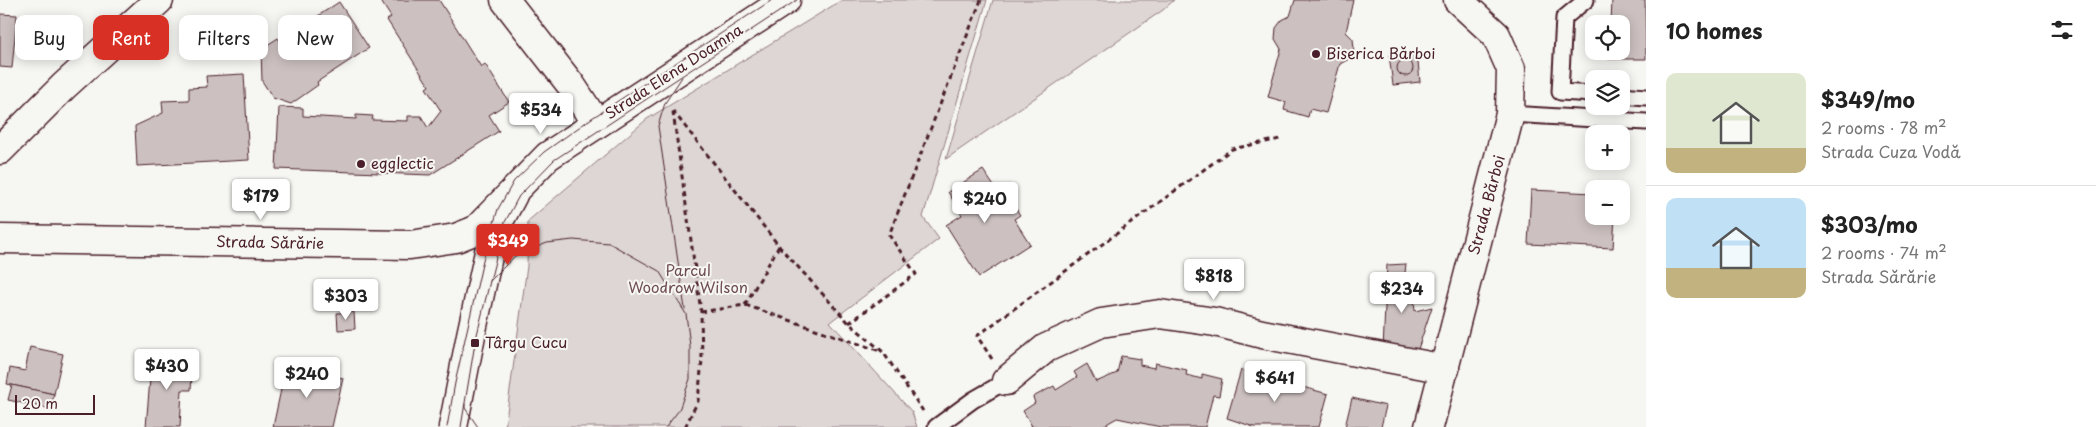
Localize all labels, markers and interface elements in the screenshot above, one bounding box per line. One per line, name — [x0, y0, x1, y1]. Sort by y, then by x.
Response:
text: 10 homes — [1666, 14, 1763, 46]
chip: Buy — [15, 15, 83, 60]
chip: Rent — [93, 15, 169, 60]
chip: Filters — [179, 15, 268, 60]
chip: New — [278, 15, 352, 60]
map controls — [1585, 15, 1630, 225]
button: locate — [1585, 15, 1630, 60]
icon: filters — [2048, 16, 2076, 44]
street label: Strada Elena Doamna — [600, 17, 747, 124]
place label: Biserica Bărboi — [1326, 41, 1436, 64]
marker: Biserica Bărboi — [1310, 48, 1322, 60]
button: layers — [1585, 70, 1630, 115]
text: $349/mo — [1821, 83, 1915, 115]
pin: $534 — [511, 92, 571, 135]
icon: home — [1706, 93, 1766, 153]
text: $534 — [520, 97, 562, 121]
text: 2 rooms · 78 m² — [1821, 115, 1947, 139]
button: + — [1585, 125, 1630, 170]
text: Strada Cuza Vodă — [1821, 139, 1961, 163]
place label: egglectic — [371, 151, 434, 174]
street label: Strada Bărboi — [1461, 152, 1510, 257]
marker: egglectic — [355, 158, 367, 170]
pin: $179 — [231, 178, 291, 221]
button: − — [1585, 180, 1630, 225]
pin: $240 — [955, 182, 1015, 224]
text: $179 — [243, 183, 279, 207]
text: $240 — [963, 186, 1007, 210]
text: $303/mo — [1821, 208, 1918, 240]
icon: home — [1706, 218, 1766, 278]
pin: $349 — [478, 224, 538, 266]
text: $349 — [487, 228, 529, 252]
street label: Strada Sărărie — [216, 229, 324, 254]
text: 2 rooms · 74 m² — [1821, 240, 1947, 264]
park label: Parcul Woodrow Wilson — [628, 258, 748, 298]
pin: $818 — [1184, 258, 1244, 301]
text: $818 — [1195, 263, 1233, 287]
text: Strada Sărărie — [1821, 264, 1936, 288]
pin: $234 — [1372, 272, 1432, 314]
text: $234 — [1381, 276, 1423, 300]
pin: $303 — [316, 278, 376, 321]
text: $303 — [324, 283, 368, 307]
place label: Târgu Cucu — [485, 330, 567, 353]
marker: Târgu Cucu — [469, 337, 481, 349]
pin: $430 — [137, 348, 197, 391]
text: $430 — [145, 353, 189, 377]
pin: $240 — [277, 356, 337, 399]
pin: $641 — [1245, 360, 1305, 403]
text: $240 — [285, 361, 329, 385]
text: $641 — [1255, 365, 1295, 389]
scale bar — [15, 392, 95, 415]
text: 20 m — [22, 393, 58, 414]

